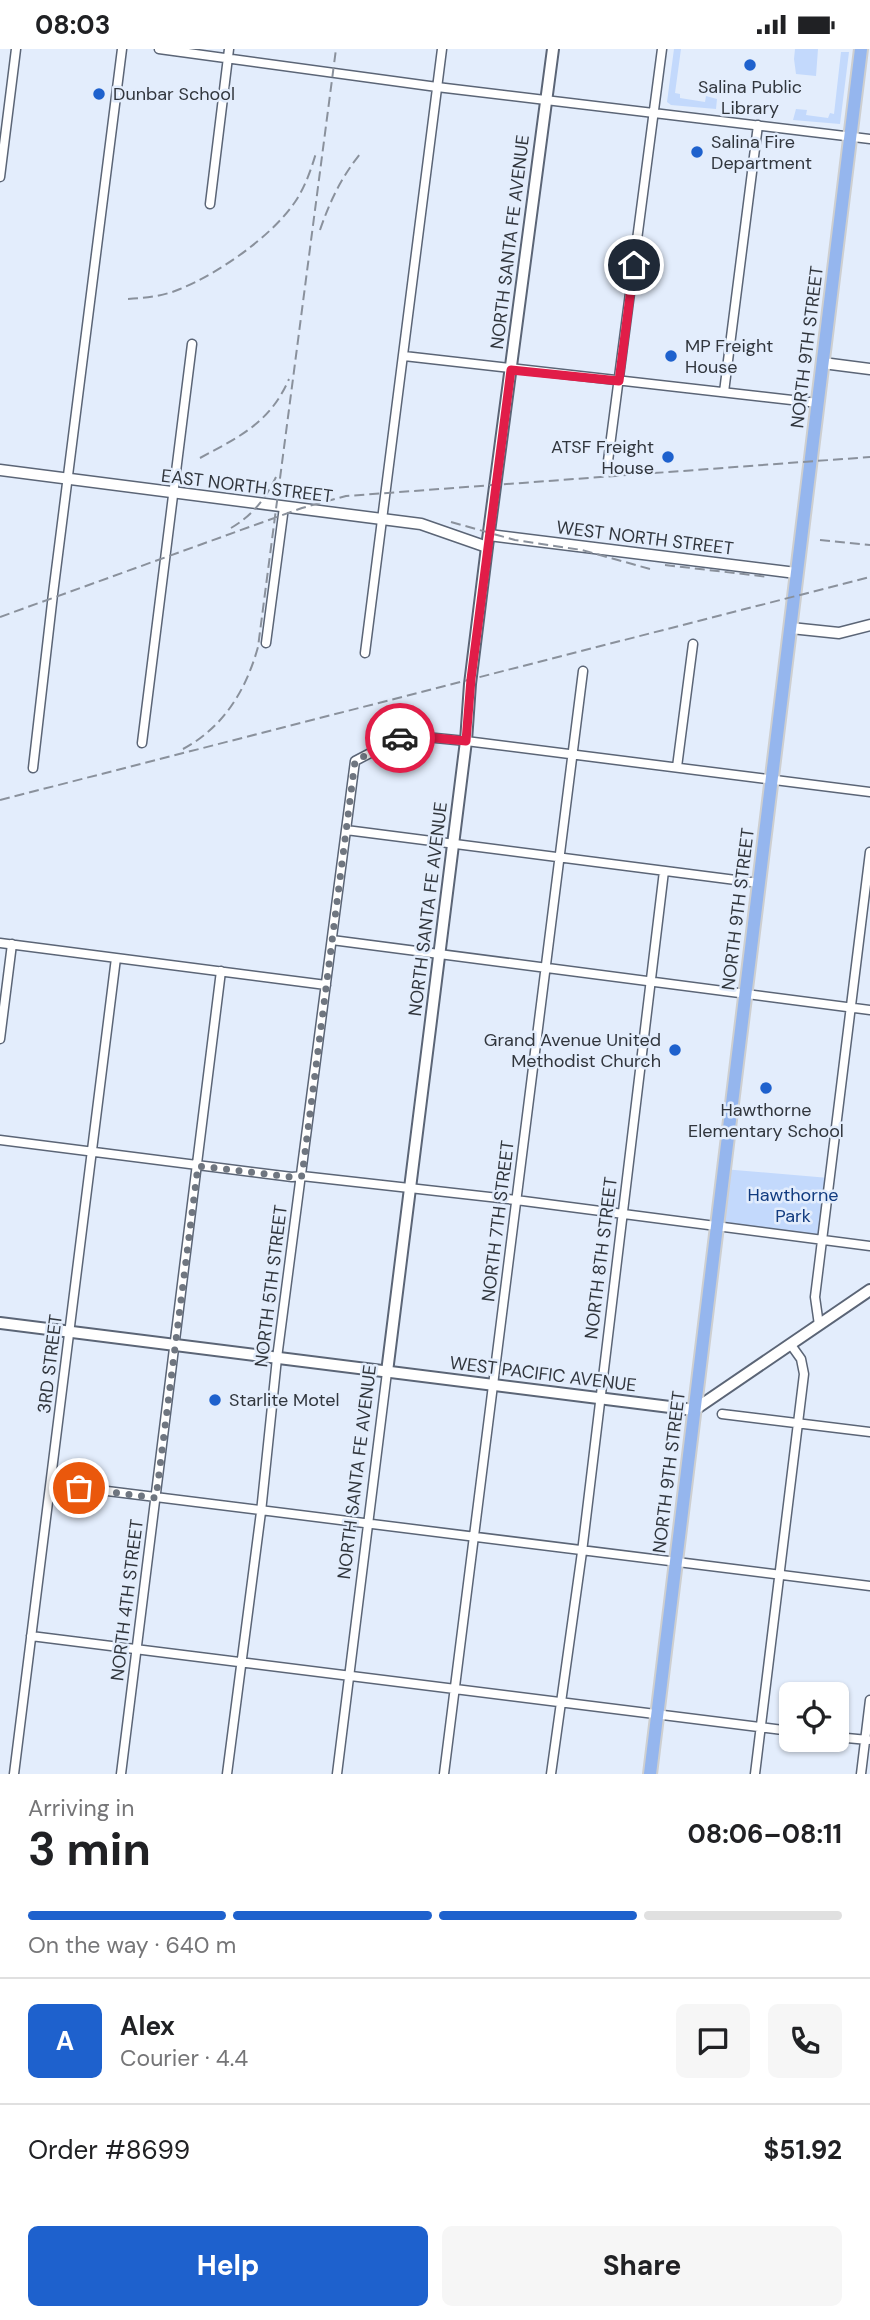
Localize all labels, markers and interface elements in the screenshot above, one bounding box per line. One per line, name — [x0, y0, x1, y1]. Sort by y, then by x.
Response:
text: 08:03 — [35, 8, 110, 42]
marker: Salina Public Library — [742, 57, 758, 73]
place label: Salina Public Library — [698, 75, 802, 120]
place label: Dunbar School — [113, 82, 235, 106]
marker: Dunbar School — [91, 86, 107, 102]
place label: Salina Fire Department — [711, 130, 812, 175]
street label: NORTH SANTA FE AVENUE — [485, 133, 535, 351]
marker: Salina Fire Department — [689, 144, 705, 160]
pin — [604, 235, 664, 295]
icon: home — [615, 246, 653, 284]
street label: NORTH 9TH STREET — [785, 264, 829, 430]
place label: MP Freight House — [685, 334, 773, 379]
marker: MP Freight House — [663, 348, 679, 364]
place label: ATSF Freight House — [551, 435, 654, 480]
marker: ATSF Freight House — [660, 449, 676, 465]
street label: EAST NORTH STREET — [160, 464, 334, 508]
street label: WEST NORTH STREET — [555, 515, 735, 561]
courier — [365, 703, 435, 773]
icon: car — [381, 719, 419, 757]
street label: NORTH SANTA FE AVENUE — [403, 800, 453, 1018]
street label: NORTH 9TH STREET — [716, 826, 760, 992]
place label: Grand Avenue United Methodist Church — [484, 1028, 661, 1073]
marker: Grand Avenue United Methodist Church — [667, 1042, 683, 1058]
marker: Hawthorne Elementary School — [758, 1080, 774, 1096]
place label: Hawthorne Elementary School — [688, 1098, 844, 1143]
street label: NORTH 7TH STREET — [476, 1139, 520, 1303]
street label: NORTH 8TH STREET — [579, 1176, 623, 1340]
park label: Hawthorne Park — [748, 1183, 838, 1228]
street label: NORTH 5TH STREET — [249, 1203, 293, 1369]
street label: 3RD STREET — [32, 1313, 68, 1415]
street label: WEST PACIFIC AVENUE — [448, 1351, 638, 1397]
street label: NORTH SANTA FE AVENUE — [332, 1363, 382, 1581]
place label: Starlite Motel — [229, 1388, 340, 1412]
street label: NORTH 9TH STREET — [647, 1389, 691, 1555]
marker: Starlite Motel — [207, 1392, 223, 1408]
pin — [49, 1458, 109, 1518]
icon: bag — [60, 1469, 98, 1507]
street label: NORTH 4TH STREET — [105, 1518, 149, 1682]
map controls — [779, 1682, 849, 1752]
button: locate — [779, 1682, 849, 1752]
text: Arriving in — [28, 1793, 134, 1823]
text: 08:06–08:11 — [687, 1817, 842, 1851]
text: 3 min — [28, 1819, 151, 1879]
text: On the way · 640 m — [28, 1930, 236, 1960]
button: chat — [676, 2004, 750, 2078]
button: phone — [768, 2004, 842, 2078]
text: Alex — [120, 2009, 175, 2043]
text: A — [56, 2024, 74, 2058]
text: Courier · 4.4 — [120, 2043, 248, 2073]
text: Order #8699 — [28, 2133, 190, 2167]
text: $51.92 — [764, 2133, 842, 2167]
button: Help — [28, 2226, 428, 2306]
button: Share — [442, 2226, 842, 2306]

